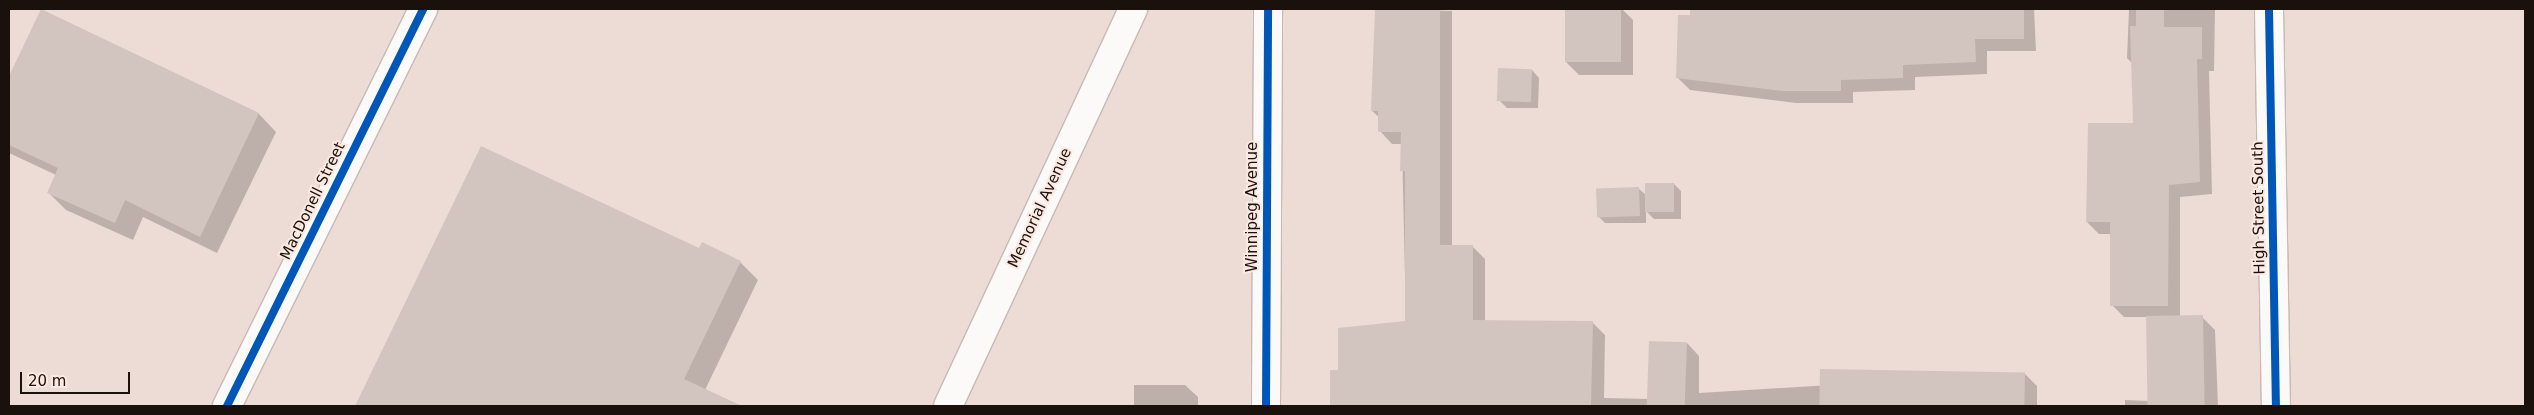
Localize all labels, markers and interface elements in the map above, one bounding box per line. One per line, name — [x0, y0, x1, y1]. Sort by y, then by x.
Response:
street label: MacDonell Street — [277, 139, 349, 263]
street label: High Street South — [2249, 141, 2269, 275]
street label: Winnipeg Avenue — [1244, 142, 1262, 272]
street label: Memorial Avenue — [1004, 145, 1076, 271]
scale bar — [22, 362, 132, 394]
text: 20 m — [28, 372, 66, 390]

